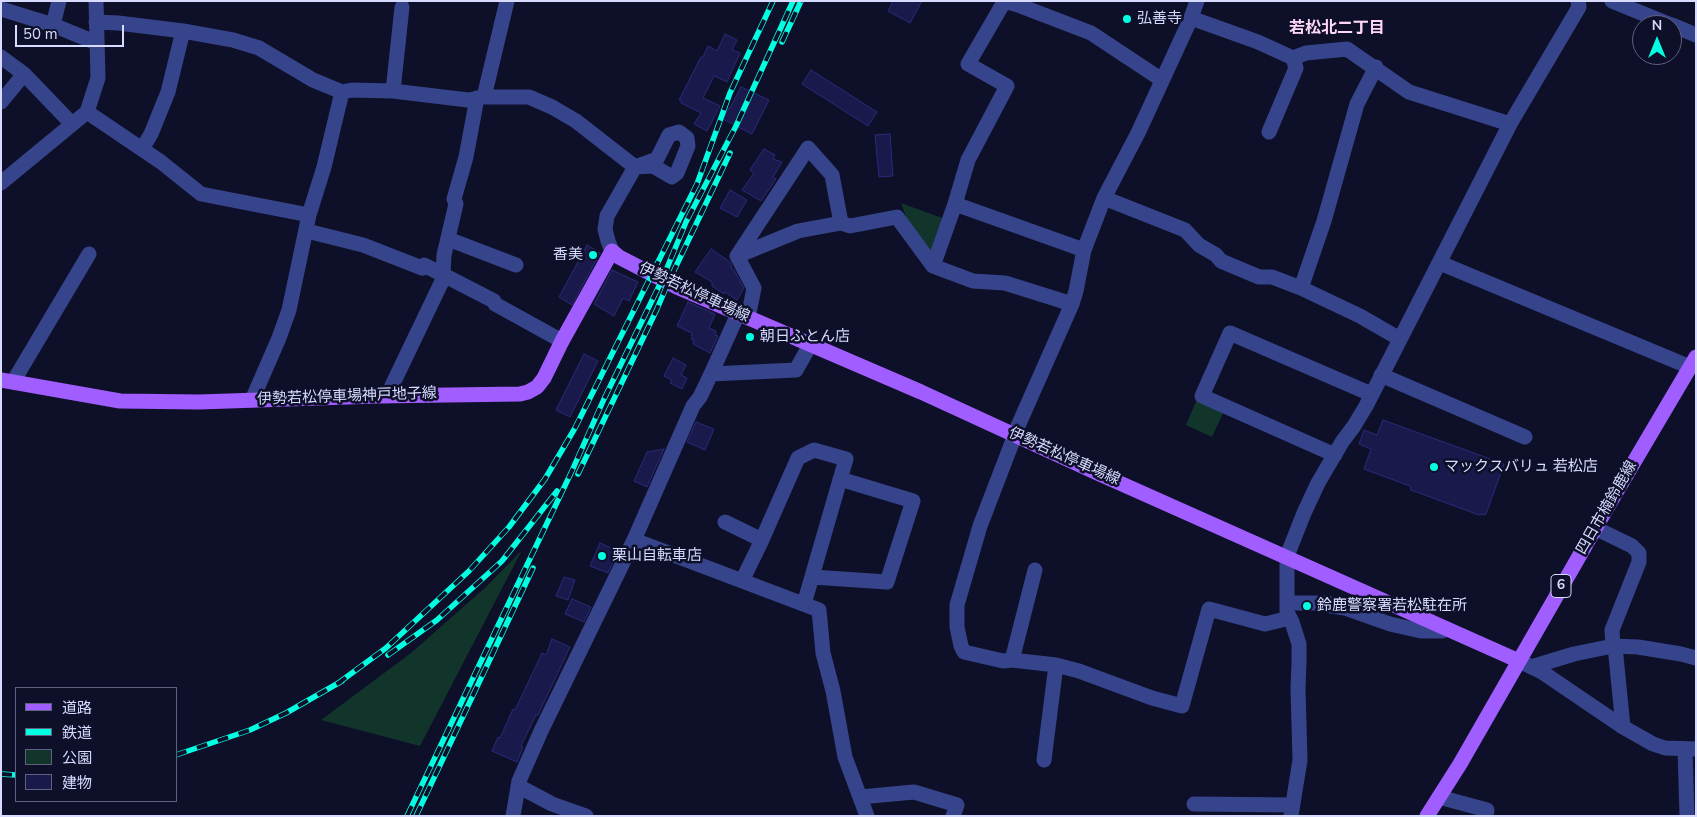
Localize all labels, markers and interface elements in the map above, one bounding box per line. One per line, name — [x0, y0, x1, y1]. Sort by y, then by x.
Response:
place label: 弘善寺 — [1137, 10, 1182, 28]
marker: 弘善寺 — [1121, 13, 1133, 25]
scale bar — [18, 15, 126, 47]
north arrow — [1632, 15, 1682, 65]
text: N — [1652, 16, 1662, 35]
district label: 若松北二丁目 — [1289, 19, 1385, 39]
text: 50 m — [23, 24, 58, 44]
place label: 香美 — [553, 246, 583, 264]
marker: 香美 — [587, 249, 599, 261]
street label: 伊勢若松停車場線 — [636, 259, 752, 327]
place label: 朝日ふとん店 — [760, 328, 850, 346]
marker: 朝日ふとん店 — [744, 331, 756, 343]
street label: 伊勢若松停車場神戸地子線 — [257, 385, 437, 409]
street label: 伊勢若松停車場線 — [1006, 424, 1122, 490]
place label: マックスバリュ 若松店 — [1444, 458, 1598, 476]
street label: 四日市楠鈴鹿線 — [1573, 458, 1641, 558]
marker: マックスバリュ 若松店 — [1428, 461, 1440, 473]
place label: 栗山自転車店 — [612, 547, 702, 565]
marker: 栗山自転車店 — [596, 550, 608, 562]
road number: 6 — [1551, 574, 1571, 598]
place label: 鈴鹿警察署若松駐在所 — [1317, 597, 1467, 615]
marker: 鈴鹿警察署若松駐在所 — [1301, 600, 1313, 612]
legend — [15, 687, 178, 802]
text: 道路 — [62, 698, 92, 718]
text: 鉄道 — [62, 723, 92, 743]
text: 公園 — [62, 748, 92, 768]
text: 建物 — [62, 773, 92, 793]

